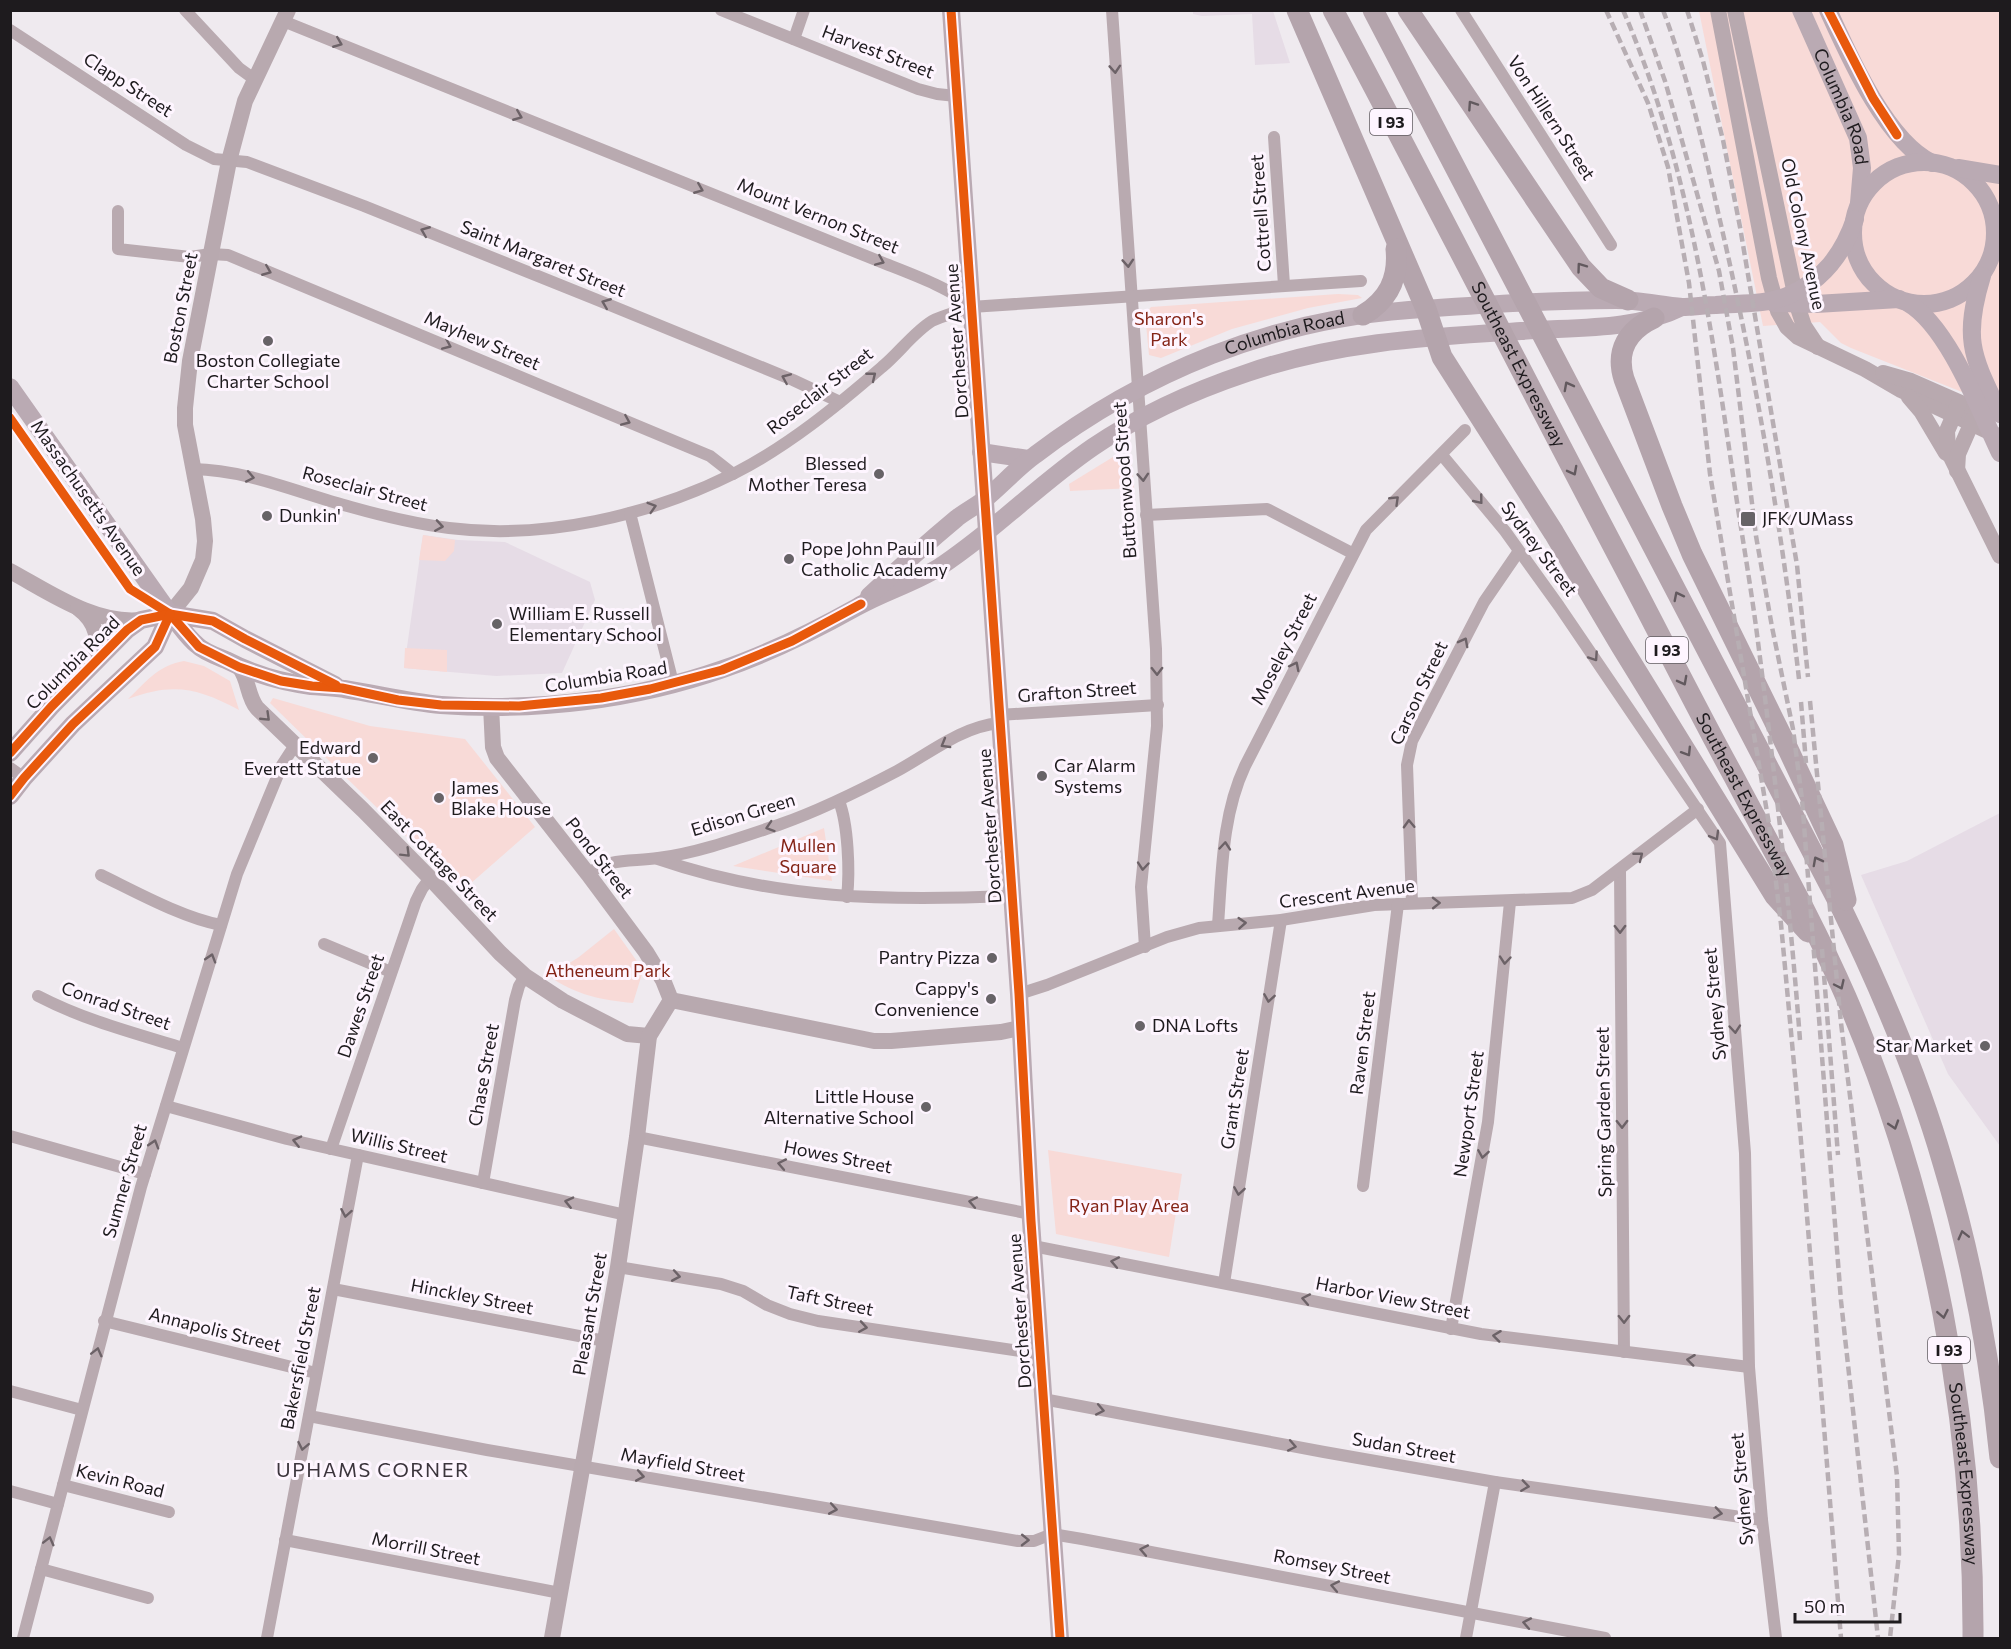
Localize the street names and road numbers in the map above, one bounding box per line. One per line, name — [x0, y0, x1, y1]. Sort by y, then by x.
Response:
street label: Harvest Street — [819, 20, 938, 83]
street label: Columbia Road — [1809, 45, 1873, 166]
street label: Clapp Street — [80, 47, 177, 121]
street label: Von Hillern Street — [1503, 51, 1600, 184]
road number: I 93 — [1370, 109, 1412, 135]
street label: Cottrell Street — [1245, 154, 1275, 272]
street label: Old Colony Avenue — [1777, 156, 1831, 312]
street label: Mount Vernon Street — [734, 173, 903, 258]
street label: Saint Margaret Street — [457, 215, 629, 301]
street label: Boston Street — [158, 250, 202, 365]
street label: Dorchester Avenue — [940, 263, 972, 419]
street label: Southeast Expressway — [1467, 278, 1571, 451]
street label: Mayhew Street — [421, 306, 544, 374]
street label: Columbia Road — [1221, 306, 1346, 359]
street label: Roseclair Street — [762, 342, 877, 439]
street label: Buttonwood Street — [1108, 401, 1140, 559]
street label: Massachusetts Avenue — [27, 415, 151, 580]
street label: Roseclair Street — [300, 461, 430, 515]
street label: Sydney Street — [1497, 497, 1583, 600]
street label: Moseley Street — [1245, 589, 1321, 708]
street label: Columbia Road — [21, 611, 124, 714]
street label: Carson Street — [1384, 637, 1452, 748]
road number: I 93 — [1646, 637, 1688, 663]
street label: Columbia Road — [543, 655, 669, 697]
street label: Grafton Street — [1017, 676, 1137, 706]
street label: Southeast Expressway — [1692, 709, 1797, 881]
street label: Dorchester Avenue — [973, 748, 1005, 904]
street label: Edison Green — [688, 788, 797, 840]
street label: East Cottage Street — [376, 795, 503, 925]
street label: Pond Street — [561, 812, 638, 902]
street label: Crescent Avenue — [1278, 874, 1416, 912]
street label: Sydney Street — [1698, 947, 1730, 1061]
street label: Dawes Street — [332, 951, 388, 1061]
street label: Conrad Street — [59, 976, 174, 1034]
street label: Raven Street — [1345, 990, 1379, 1096]
street label: Chase Street — [463, 1022, 503, 1128]
street label: Spring Garden Street — [1591, 1027, 1615, 1197]
street label: Grant Street — [1215, 1047, 1253, 1151]
street label: Newport Street — [1448, 1049, 1488, 1179]
street label: Sumner Street — [97, 1121, 151, 1240]
street label: Willis Street — [348, 1123, 450, 1167]
street label: Howes Street — [782, 1135, 894, 1177]
street label: Dorchester Avenue — [1003, 1233, 1035, 1389]
street label: Pleasant Street — [567, 1251, 611, 1377]
street label: Harbor View Street — [1314, 1271, 1472, 1323]
street label: Hinckley Street — [409, 1273, 535, 1319]
street label: Taft Street — [785, 1280, 876, 1320]
street label: Bakersfield Street — [275, 1284, 325, 1431]
street label: Annapolis Street — [147, 1302, 284, 1356]
road number: I 93 — [1928, 1337, 1970, 1363]
street label: Southeast Expressway — [1945, 1381, 1984, 1566]
street label: Sudan Street — [1351, 1427, 1458, 1467]
street label: Sydney Street — [1725, 1432, 1757, 1546]
street label: Mayfield Street — [619, 1442, 747, 1486]
street label: Kevin Road — [74, 1458, 167, 1502]
street label: Morrill Street — [370, 1527, 482, 1569]
street label: Romsey Street — [1272, 1544, 1393, 1588]

